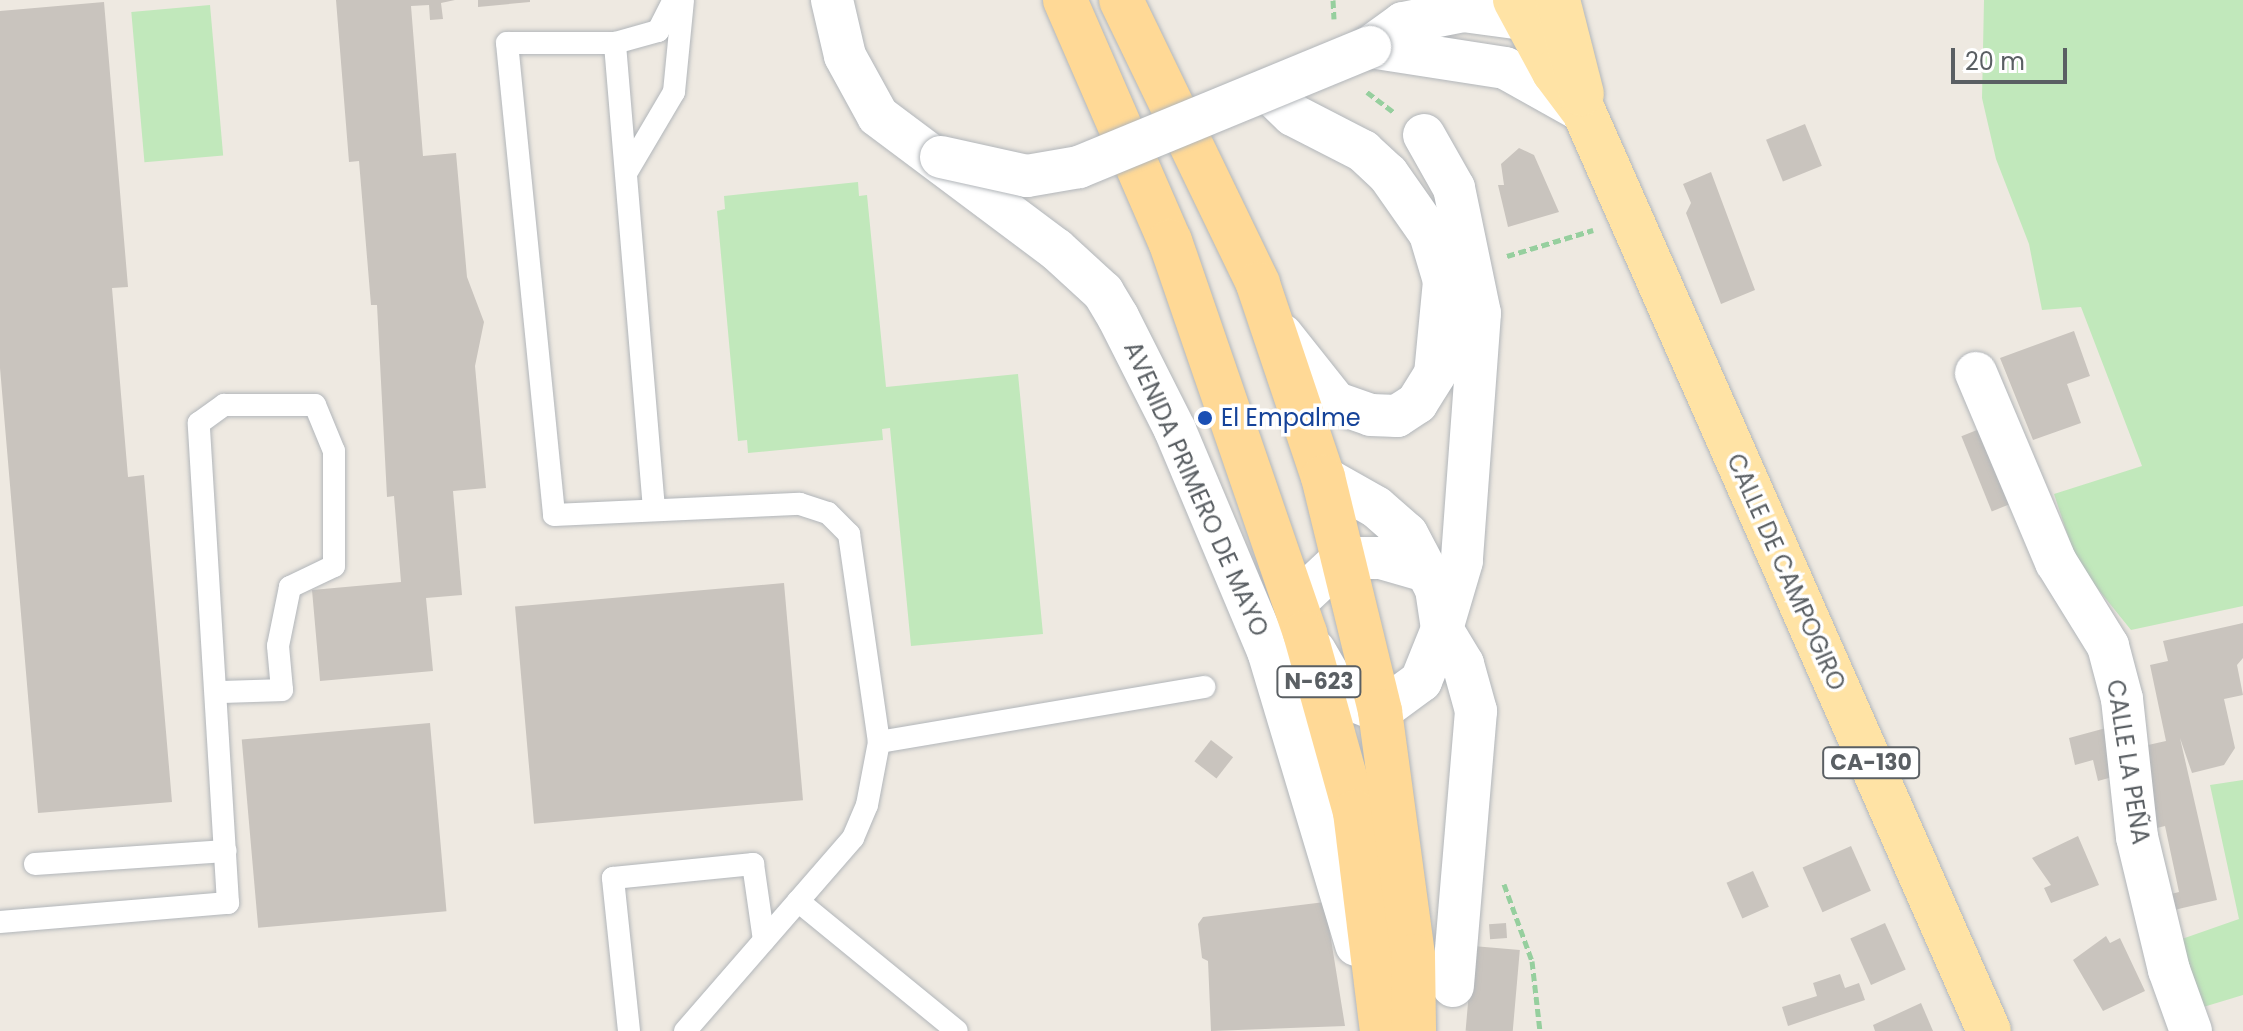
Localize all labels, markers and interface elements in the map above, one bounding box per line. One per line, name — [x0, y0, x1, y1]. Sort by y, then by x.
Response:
scale bar — [1955, 32, 2071, 82]
text: 20 m — [1965, 45, 2025, 78]
street label: AVENIDA PRIMERO DE MAYO — [1118, 337, 1274, 641]
place label: El Empalme — [1221, 404, 1361, 432]
marker: El Empalme — [1196, 409, 1214, 427]
street label: CALLE DE CAMPOGIRO — [1721, 449, 1851, 695]
road number: N-623 — [1275, 664, 1363, 700]
street label: CALLE LA PEÑA — [2101, 678, 2155, 846]
road number: CA-130 — [1821, 745, 1921, 781]

